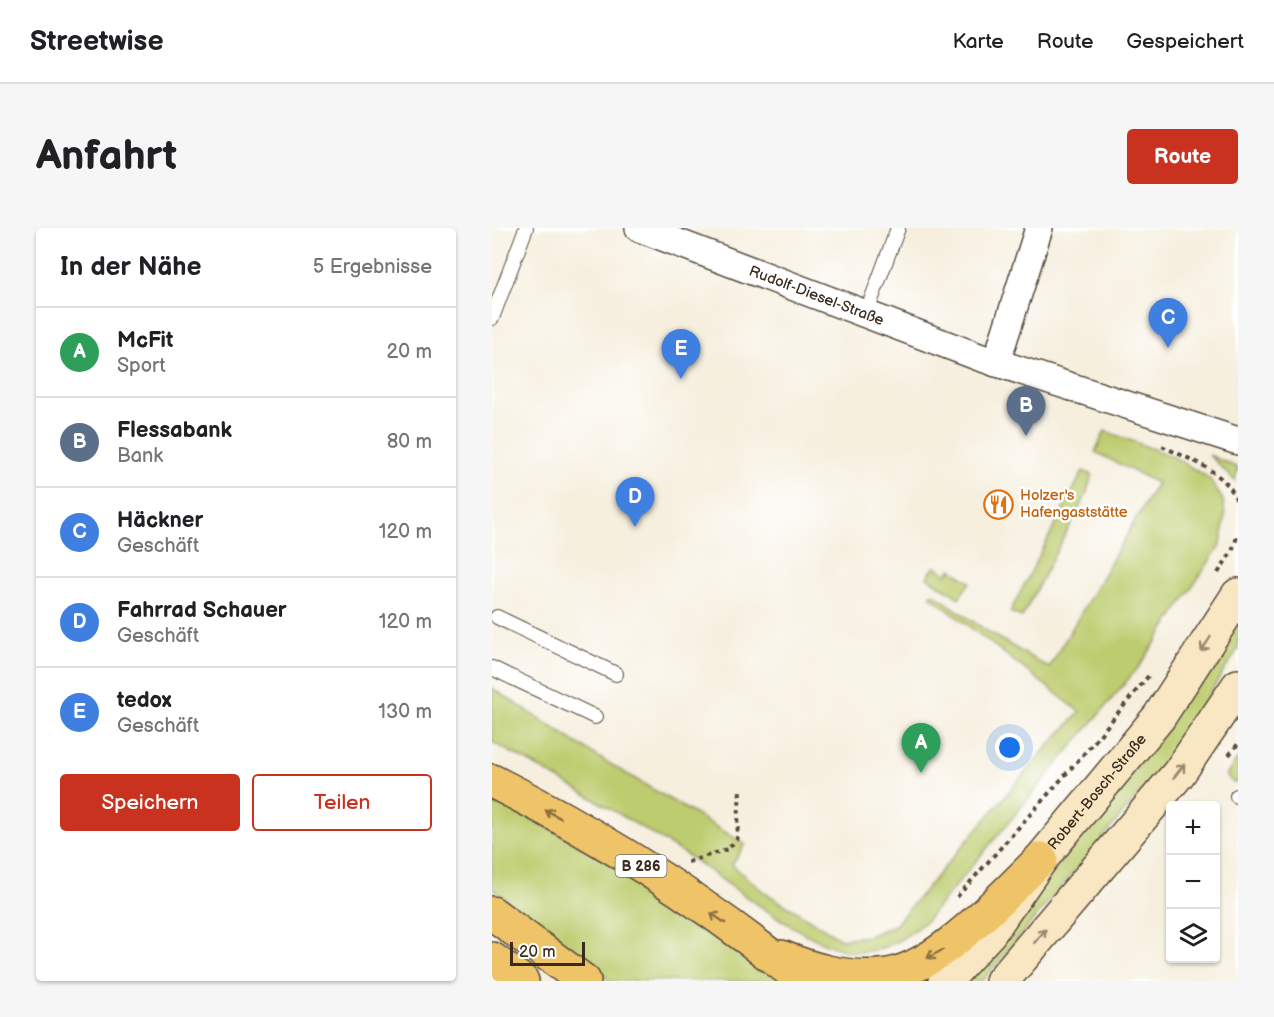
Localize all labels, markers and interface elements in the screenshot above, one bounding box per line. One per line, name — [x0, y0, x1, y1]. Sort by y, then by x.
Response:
text: Streetwise — [30, 25, 163, 58]
text: Karte — [952, 29, 1004, 54]
text: Route — [1037, 29, 1093, 54]
text: Gespeichert — [1126, 29, 1244, 54]
button: Route — [1127, 129, 1238, 184]
text: Anfahrt — [36, 131, 177, 182]
text: In der Nähe — [60, 252, 202, 283]
text: 5 Ergebnisse — [313, 255, 432, 279]
street label: Rudolf-Diesel-Straße — [746, 262, 887, 330]
pin: C — [1148, 298, 1188, 348]
text: McFit — [117, 327, 173, 354]
pin: E — [662, 330, 700, 379]
text: A — [73, 340, 86, 364]
text: 20 m — [387, 340, 432, 364]
text: Sport — [117, 354, 166, 378]
pin: B — [1006, 386, 1046, 436]
text: Flessabank — [117, 417, 232, 444]
text: B — [72, 430, 87, 454]
text: 80 m — [387, 430, 432, 454]
text: Bank — [117, 444, 163, 468]
pin: D — [616, 478, 654, 527]
place label: Holzer's Hafengaststätte — [1020, 486, 1128, 522]
restaurant icon: Holzer's Hafengaststätte — [983, 488, 1015, 520]
text: Häckner — [117, 507, 203, 534]
text: C — [72, 520, 87, 544]
text: 120 m — [379, 520, 432, 544]
text: Geschäft — [117, 534, 199, 558]
text: Fahrrad Schauer — [117, 597, 287, 624]
text: D — [73, 610, 86, 634]
text: 120 m — [379, 610, 432, 634]
text: Geschäft — [117, 624, 199, 648]
one-way arrow — [1200, 635, 1212, 651]
text: tedox — [117, 687, 172, 714]
text: E — [73, 700, 86, 724]
text: 130 m — [378, 700, 432, 724]
text: Geschäft — [117, 714, 199, 738]
pin: A — [902, 724, 940, 773]
street label: Robert-Bosch-Straße — [1044, 730, 1151, 854]
your location — [995, 733, 1024, 762]
one-way arrow — [1173, 764, 1186, 780]
button: Speichern — [60, 774, 240, 831]
button: Teilen — [252, 774, 432, 831]
map controls — [1166, 801, 1220, 963]
button: + — [1166, 801, 1220, 855]
one-way arrow — [545, 808, 562, 820]
road number: B 286 — [616, 855, 666, 877]
button: − — [1166, 855, 1220, 909]
button: layers — [1166, 909, 1220, 963]
one-way arrow — [710, 911, 726, 924]
one-way arrow — [1033, 929, 1047, 944]
scale bar — [510, 939, 585, 966]
text: 20 m — [519, 943, 555, 962]
one-way arrow — [927, 948, 944, 960]

